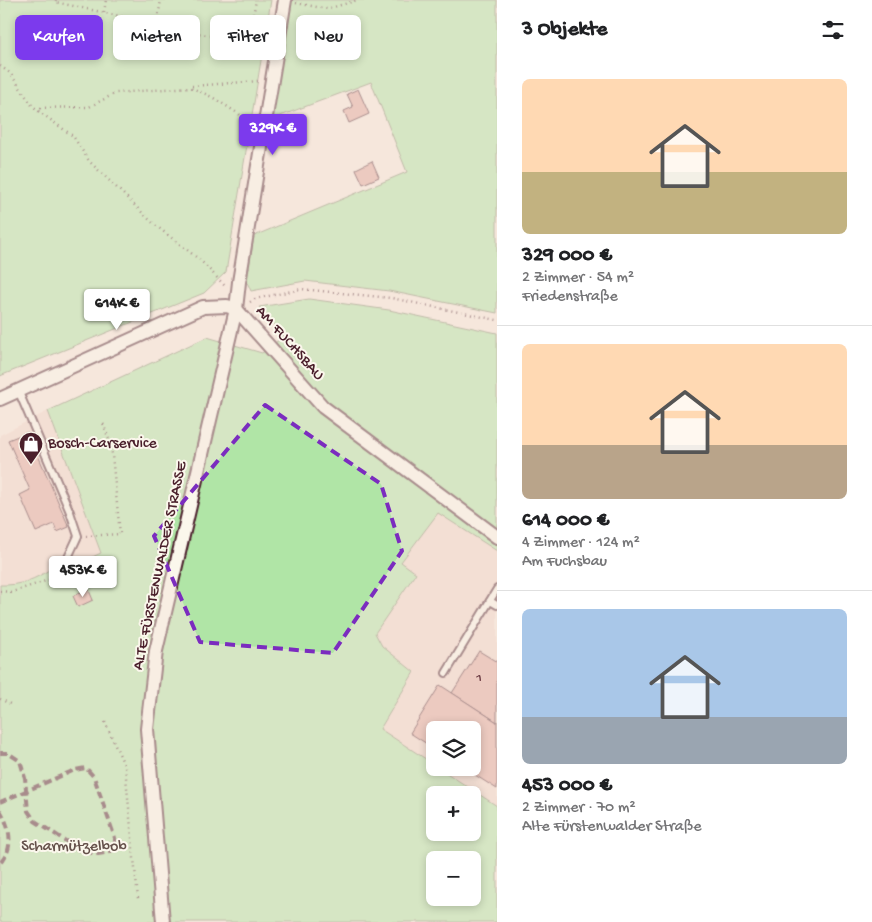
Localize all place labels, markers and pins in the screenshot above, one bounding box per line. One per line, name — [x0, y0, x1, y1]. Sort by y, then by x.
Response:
pin: 329K € — [232, 114, 314, 156]
pin: 614K € — [76, 288, 158, 331]
shop icon: Bosch-Carservice — [18, 431, 44, 465]
place label: Bosch-Carservice — [47, 435, 157, 454]
pin: 453K € — [42, 556, 124, 598]

